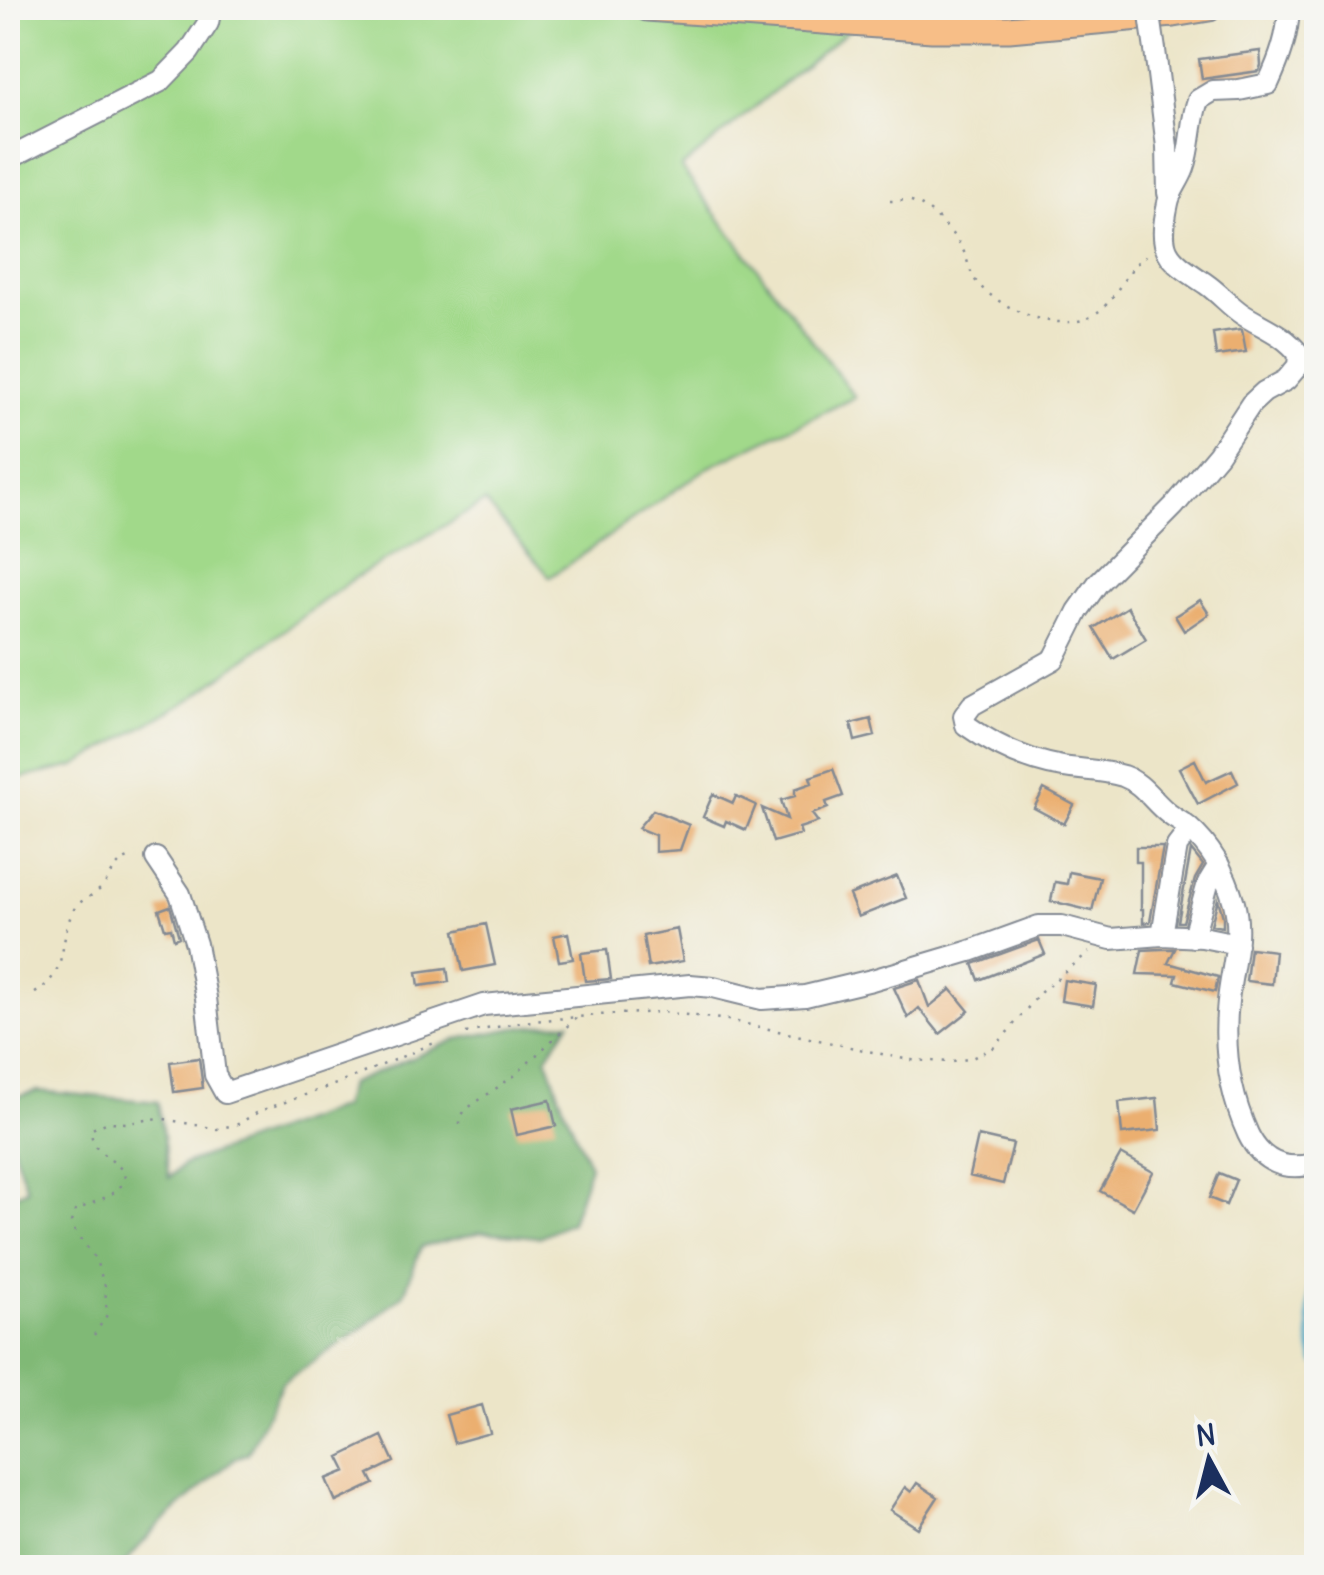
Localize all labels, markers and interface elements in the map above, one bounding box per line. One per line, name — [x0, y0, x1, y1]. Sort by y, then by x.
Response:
north arrow — [1159, 1410, 1259, 1510]
text: N — [1194, 1416, 1218, 1454]

